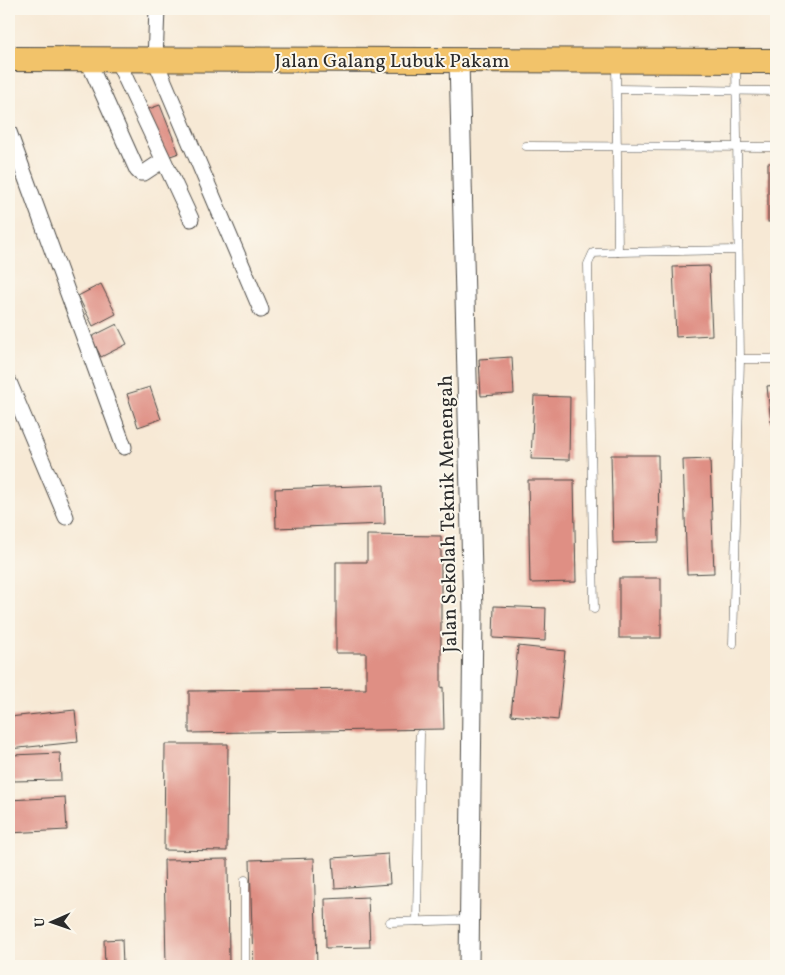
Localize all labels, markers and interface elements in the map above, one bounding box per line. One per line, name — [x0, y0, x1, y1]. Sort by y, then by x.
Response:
street label: Jalan Galang Lubuk Pakam — [275, 48, 509, 76]
street label: Jalan Sekolah Teknik Menengah — [433, 375, 465, 653]
north arrow — [28, 898, 78, 948]
text: U — [31, 917, 50, 928]

